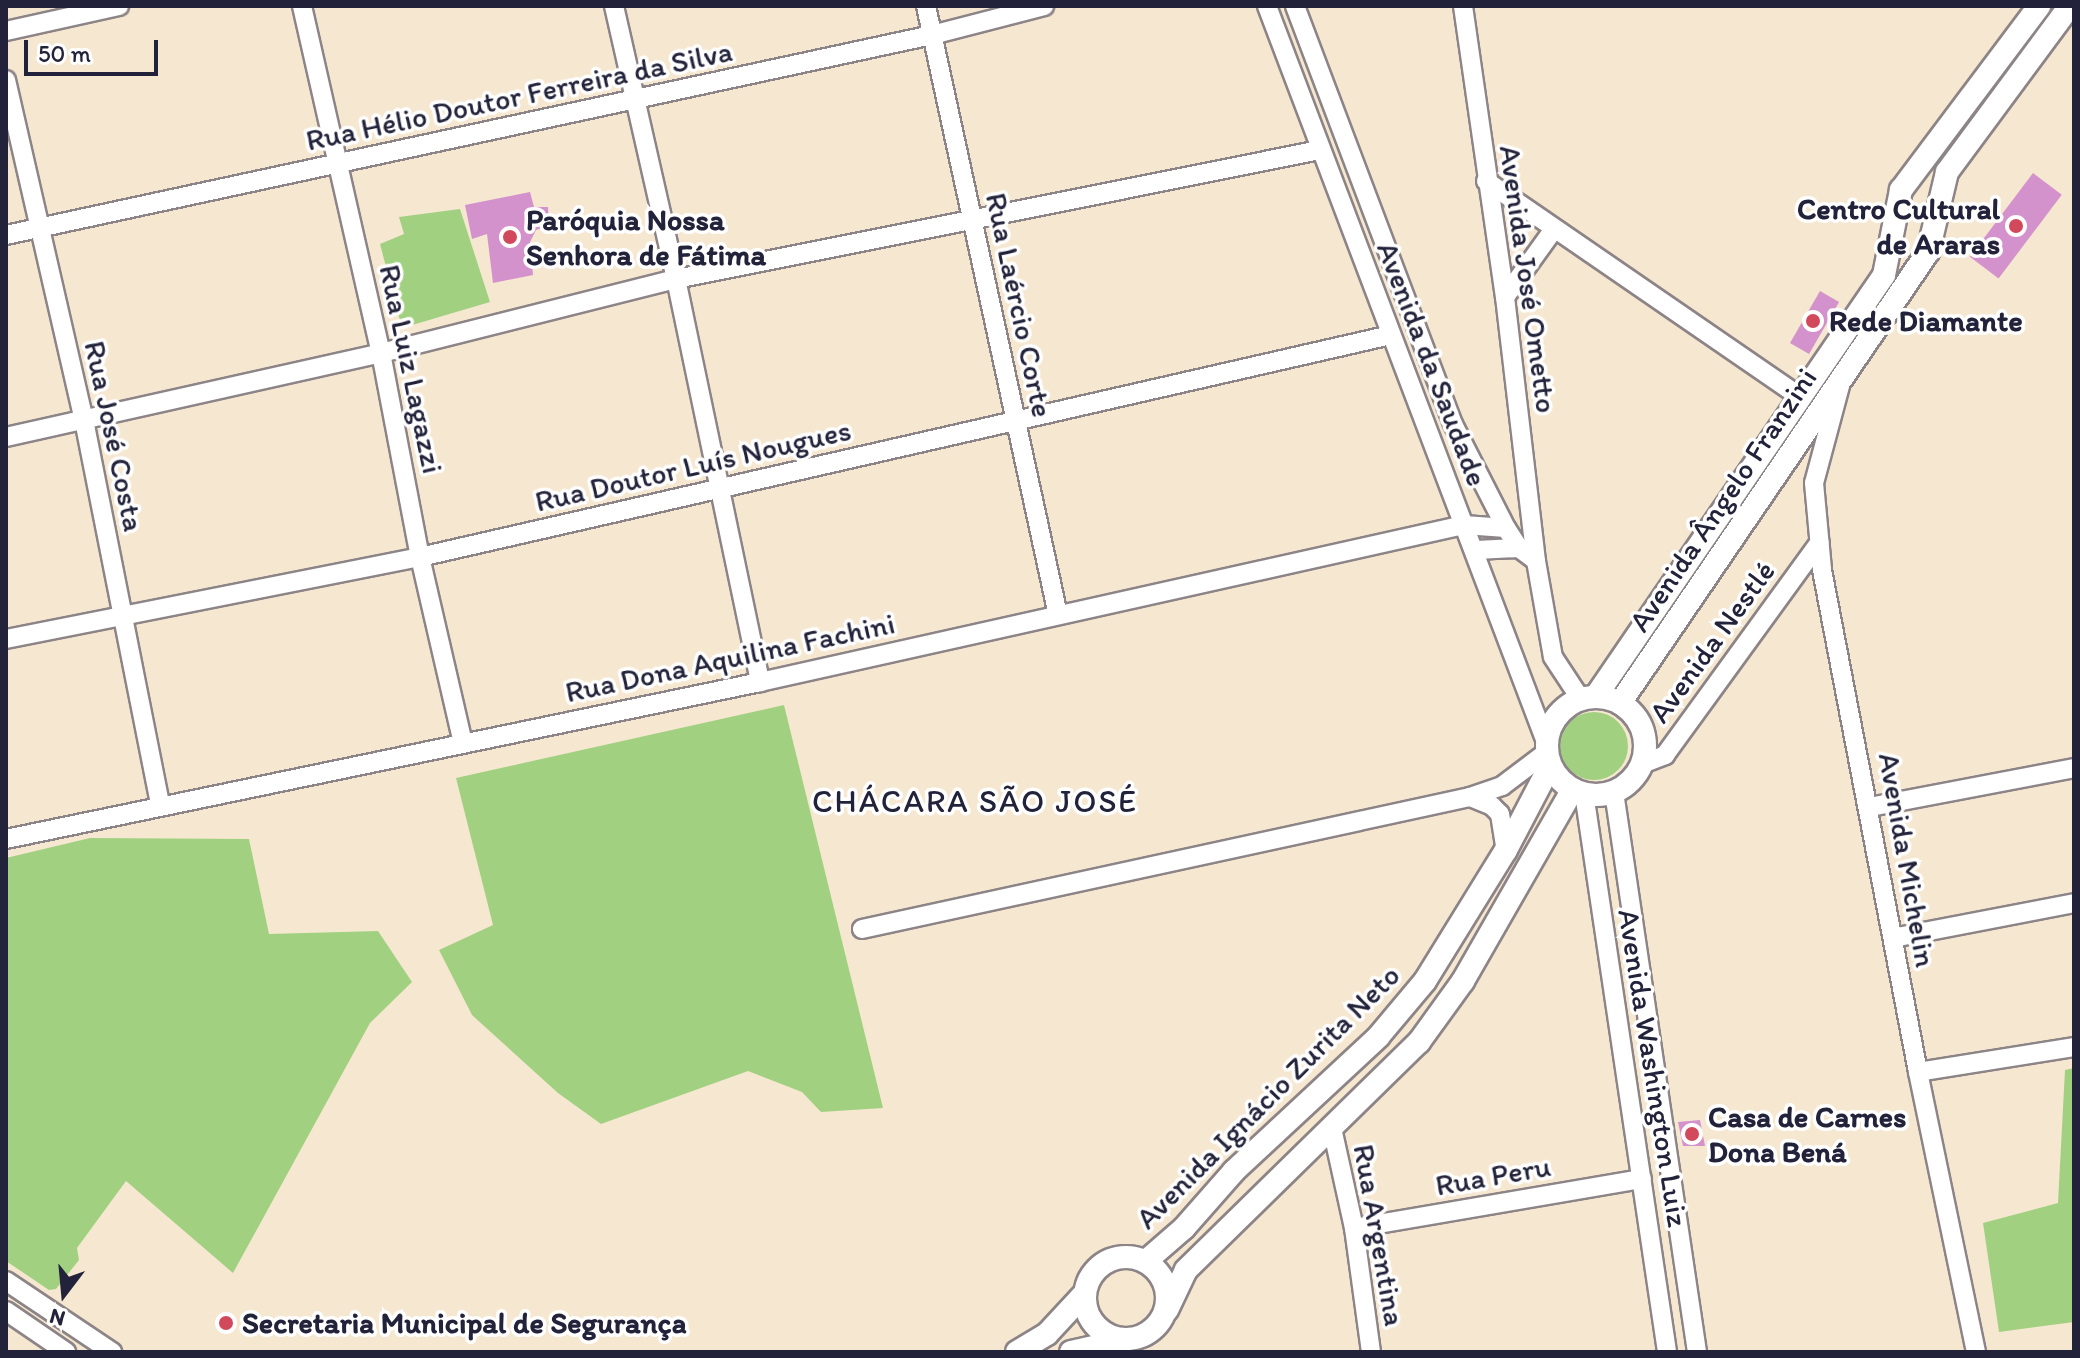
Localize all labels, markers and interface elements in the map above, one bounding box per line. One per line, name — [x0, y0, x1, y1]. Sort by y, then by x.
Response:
scale bar — [28, 24, 162, 74]
street label: Rua Hélio Doutor Ferreira da Silva — [303, 33, 735, 159]
text: 50 m — [38, 39, 91, 68]
street label: Avenida José Ometto — [1491, 142, 1565, 416]
street label: Rua Laércio Corte — [978, 189, 1060, 421]
place label: Centro Cultural de Araras — [1797, 191, 2000, 262]
place label: Paróquia Nossa Senhora de Fátima — [526, 202, 764, 272]
marker: Centro Cultural de Araras — [2007, 217, 2025, 235]
marker: Paróquia Nossa Senhora de Fátima — [501, 228, 519, 246]
street label: Avenida da Saudade — [1369, 236, 1495, 492]
street label: Rua Luiz Lagazzi — [371, 261, 451, 477]
place label: Rede Diamante — [1829, 303, 2023, 339]
marker: Rede Diamante — [1804, 312, 1822, 330]
street label: Rua José Costa — [76, 337, 152, 535]
street label: Avenida Ângelo Franzini — [1621, 361, 1825, 639]
street label: Rua Doutor Luís Nougues — [531, 412, 855, 520]
street label: Avenida Nestlé — [1641, 554, 1783, 730]
street label: Rua Dona Aquilina Fachini — [562, 605, 898, 711]
street label: Avenida Michelin — [1870, 750, 1944, 970]
district label: CHÁCARA SÃO JOSÉ — [812, 782, 1138, 820]
street label: Avenida Washington Luiz — [1610, 906, 1696, 1230]
street label: Avenida Ignácio Zurita Neto — [1128, 957, 1408, 1237]
place label: Casa de Carnes Dona Bená — [1708, 1099, 1906, 1170]
marker: Casa de Carnes Dona Bená — [1683, 1125, 1701, 1143]
street label: Rua Argentina — [1345, 1141, 1413, 1329]
street label: Rua Peru — [1433, 1148, 1553, 1204]
north arrow — [24, 1254, 104, 1334]
text: N — [46, 1303, 68, 1333]
place label: Secretaria Municipal de Segurança — [242, 1305, 688, 1341]
marker: Secretaria Municipal de Segurança — [217, 1314, 235, 1332]

